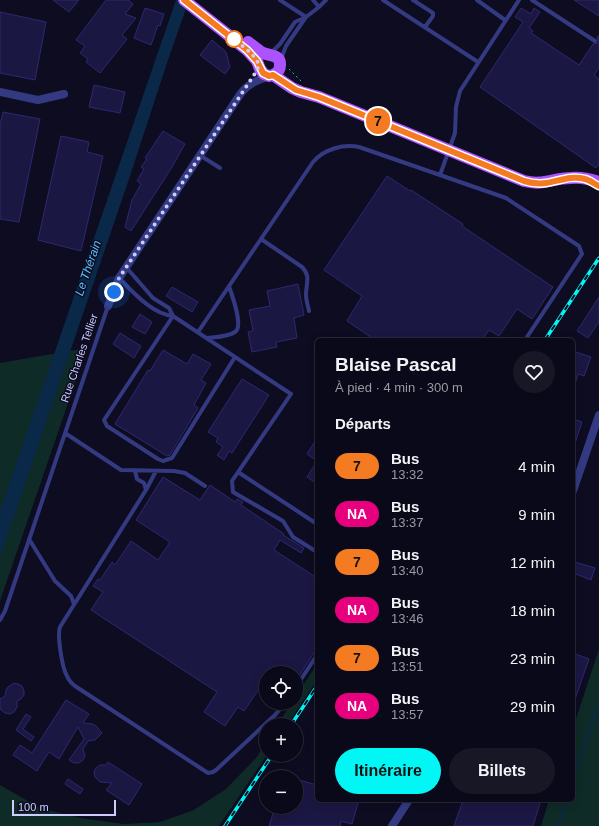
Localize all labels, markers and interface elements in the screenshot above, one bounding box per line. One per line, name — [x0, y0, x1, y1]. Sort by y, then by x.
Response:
unlabelled marker — [225, 30, 243, 48]
line badge: 7 — [365, 108, 391, 134]
text: 7 — [374, 113, 382, 129]
water label: Le Thérain — [72, 238, 104, 297]
your location — [104, 282, 124, 302]
street label: Rue Charles Tellier — [58, 312, 100, 404]
button: heart — [513, 351, 555, 393]
text: Blaise Pascal — [335, 354, 456, 375]
text: À pied · 4 min · 300 m — [335, 380, 463, 395]
text: Départs — [335, 415, 391, 432]
text: Bus — [391, 450, 419, 467]
text: 7 — [353, 458, 361, 474]
text: 4 min — [518, 458, 555, 475]
text: 13:32 — [391, 467, 424, 482]
text: Bus — [391, 498, 419, 515]
text: NA — [347, 506, 367, 522]
text: 9 min — [518, 506, 555, 523]
text: 13:37 — [391, 515, 424, 530]
text: Bus — [391, 546, 419, 563]
text: 7 — [353, 554, 361, 570]
text: 12 min — [510, 554, 555, 571]
text: 13:40 — [391, 563, 424, 578]
text: Bus — [391, 594, 419, 611]
text: NA — [347, 602, 367, 618]
text: 18 min — [510, 602, 555, 619]
text: 13:46 — [391, 611, 424, 626]
text: Bus — [391, 642, 419, 659]
text: 7 — [353, 650, 361, 666]
text: 23 min — [510, 650, 555, 667]
text: 13:51 — [391, 659, 424, 674]
map controls — [259, 666, 303, 814]
button: locate — [259, 666, 303, 710]
text: Bus — [391, 690, 419, 707]
text: NA — [347, 698, 367, 714]
text: 29 min — [510, 698, 555, 715]
text: 13:57 — [391, 707, 424, 722]
button: + — [259, 718, 303, 762]
button: Itinéraire — [335, 748, 441, 794]
button: Billets — [449, 748, 555, 794]
button: − — [259, 770, 303, 814]
scale bar — [12, 798, 116, 817]
text: 100 m — [18, 801, 49, 813]

